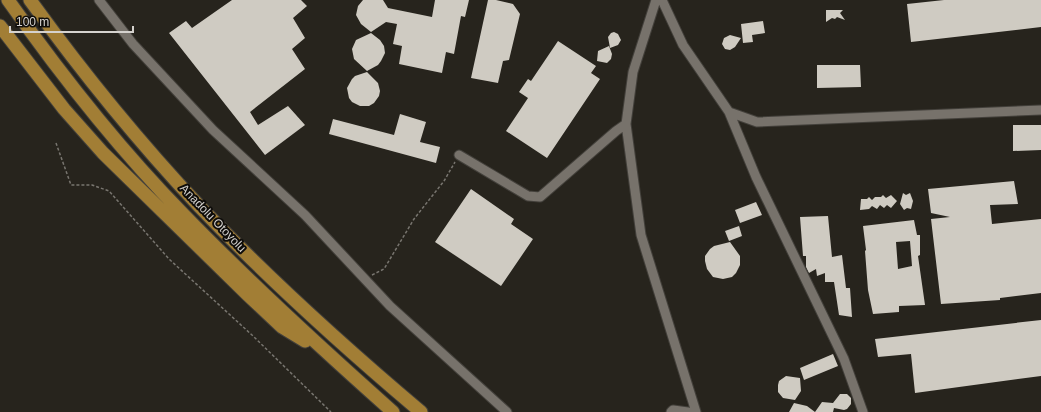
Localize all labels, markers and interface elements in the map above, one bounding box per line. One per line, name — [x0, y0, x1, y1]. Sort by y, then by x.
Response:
scale bar — [10, 8, 133, 34]
text: 100 m — [16, 15, 49, 29]
street label: Anadolu Otoyolu — [177, 181, 249, 255]

